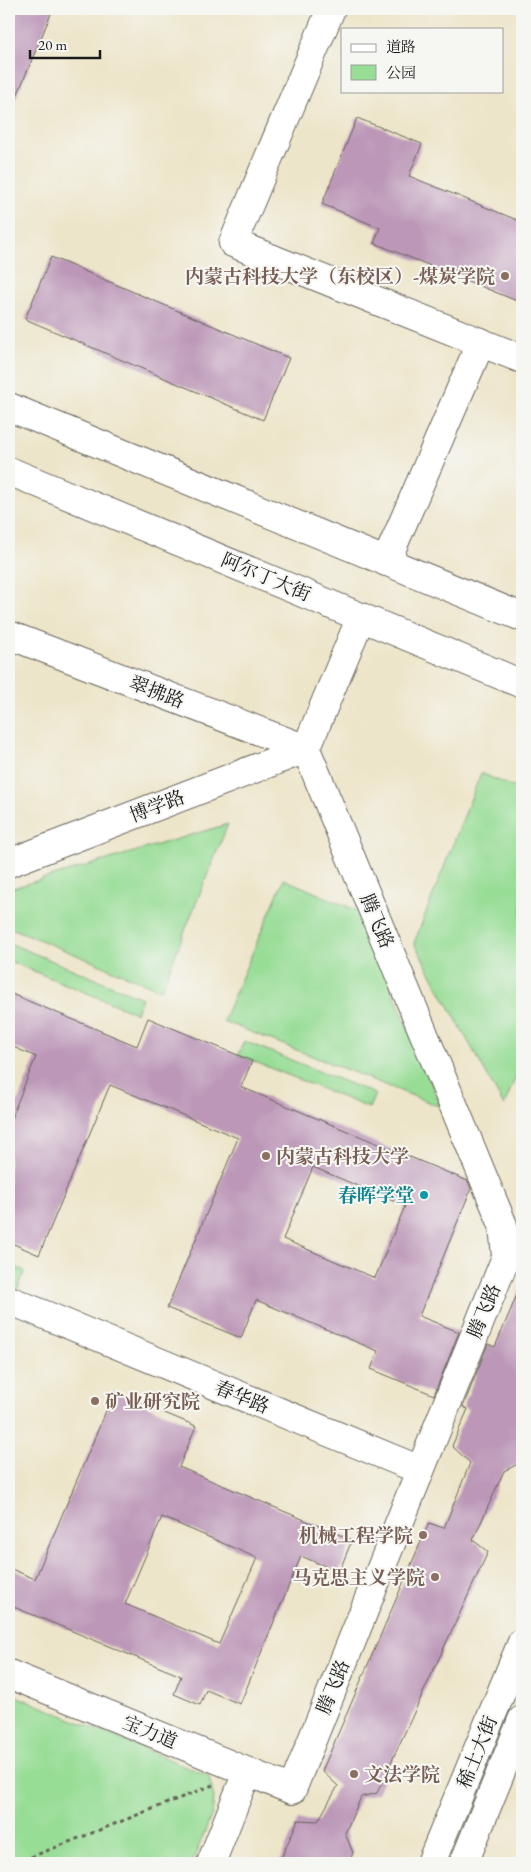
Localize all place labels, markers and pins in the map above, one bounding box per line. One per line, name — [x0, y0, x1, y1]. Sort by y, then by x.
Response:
place label: 内蒙古科技大学（东校区）-煤炭学院 — [185, 264, 495, 289]
marker: 内蒙古科技大学（东校区）-煤炭学院 — [499, 270, 511, 282]
place label: 内蒙古科技大学 — [276, 1144, 409, 1169]
marker: 内蒙古科技大学 — [260, 1150, 272, 1162]
place label: 春晖学堂 — [338, 1183, 414, 1208]
marker: 春晖学堂 — [418, 1189, 430, 1201]
place label: 矿业研究院 — [105, 1389, 200, 1414]
marker: 矿业研究院 — [89, 1395, 101, 1407]
place label: 机械工程学院 — [299, 1523, 413, 1548]
marker: 机械工程学院 — [417, 1529, 429, 1541]
place label: 马克思主义学院 — [292, 1565, 425, 1590]
marker: 马克思主义学院 — [429, 1571, 441, 1583]
place label: 文法学院 — [364, 1762, 440, 1787]
marker: 文法学院 — [348, 1768, 360, 1780]

